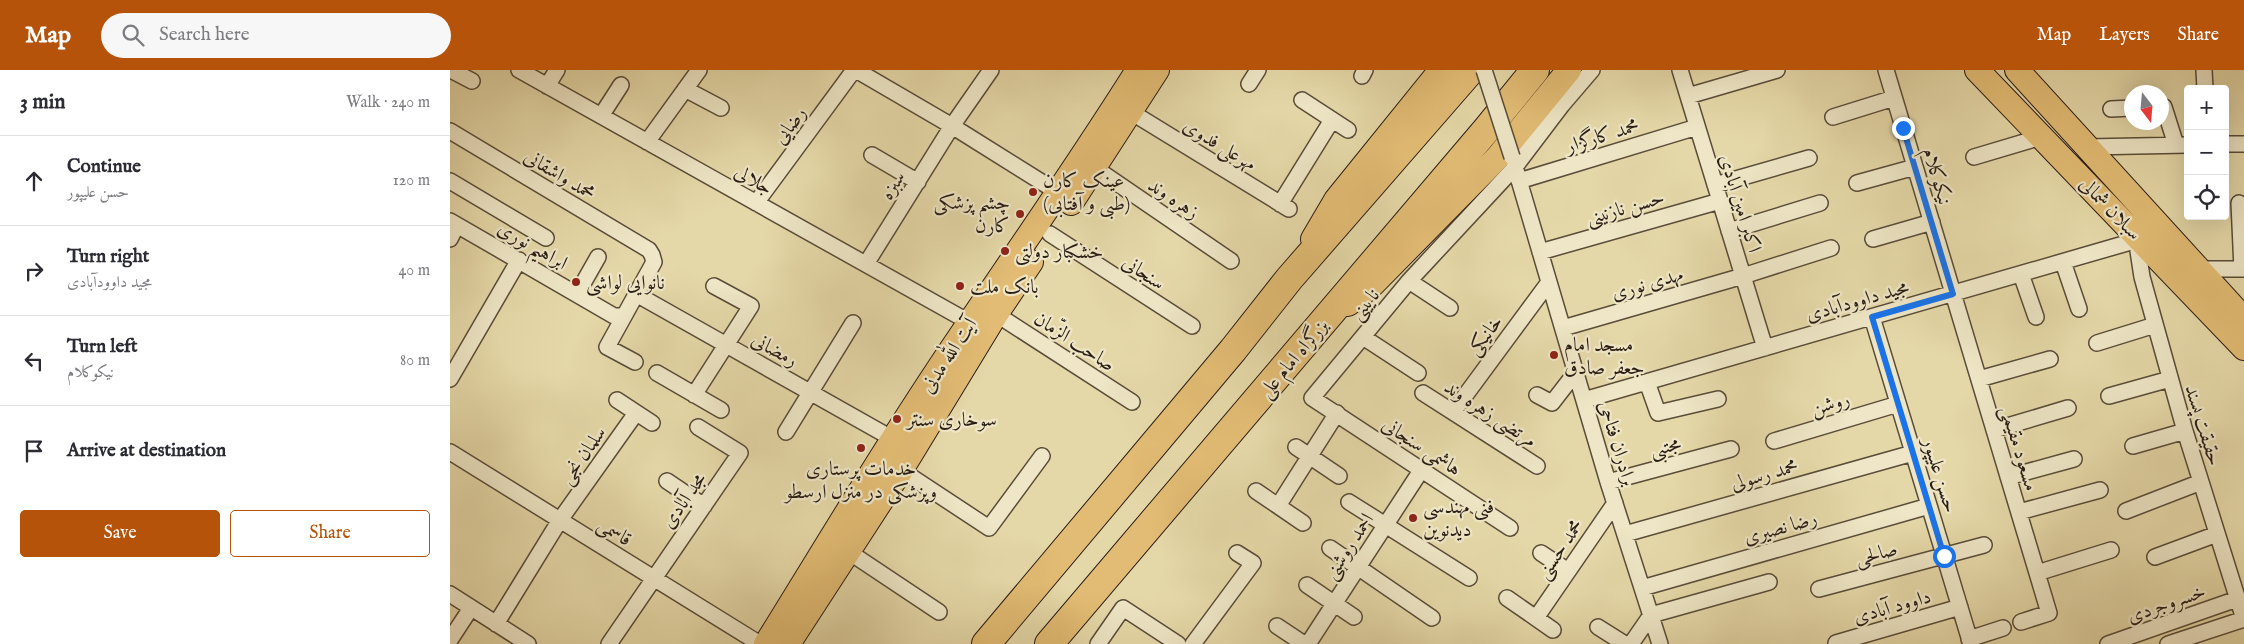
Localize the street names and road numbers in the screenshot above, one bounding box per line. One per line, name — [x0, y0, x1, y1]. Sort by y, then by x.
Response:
street label: رضایی — [768, 102, 812, 150]
street label: محمد کارگزار — [1560, 112, 1642, 160]
street label: مهرعلی فدوی — [1177, 114, 1261, 178]
street label: محمد واشقانی — [519, 144, 599, 206]
street label: نیکوکلام — [1912, 145, 1957, 209]
street label: اکبر امین آبادی — [1713, 151, 1767, 256]
street label: جلالی — [730, 160, 777, 201]
street label: سبزه — [875, 167, 912, 205]
street label: سبلان شمالی — [2074, 172, 2146, 246]
street label: زهره وند — [1143, 173, 1204, 225]
street label: حسن نازنینی — [1583, 185, 1668, 232]
street label: ابراهیم نوری — [490, 216, 572, 282]
street label: سنجانی — [1117, 250, 1169, 296]
street label: مهدی نوری — [1609, 262, 1687, 307]
street label: مجید داوودآبادی — [1803, 274, 1912, 328]
street label: نایینی — [1345, 284, 1387, 327]
street label: صاحب الزّمان — [1029, 304, 1121, 378]
street label: آیت الله مدنی — [912, 309, 984, 398]
street label: خانیکی — [1462, 311, 1509, 361]
street label: بزرگراه امام علی — [1252, 313, 1338, 406]
street label: رمضانی — [747, 327, 802, 373]
street label: مرتضی زهره وند — [1438, 375, 1541, 454]
street label: حقیقت پسند — [2178, 382, 2227, 469]
street label: روشن — [1808, 387, 1853, 422]
street label: برادران فتاحی — [1592, 398, 1642, 490]
street label: مسعود مقیمی — [1994, 403, 2043, 494]
street label: هاشمی سنجانی — [1377, 412, 1466, 482]
street label: سلمان نجی — [554, 422, 612, 490]
street label: مجتبی — [1647, 431, 1685, 467]
street label: حسن علیپور — [1916, 433, 1963, 516]
street label: محمد رسولی — [1728, 454, 1801, 497]
street label: مجد آبادی — [655, 467, 713, 534]
street label: رضا نصیری — [1741, 506, 1820, 551]
street label: احمد روشنی — [1318, 509, 1381, 585]
street label: قاسمی — [592, 512, 636, 552]
street label: محمد حسنی — [1531, 515, 1590, 585]
street label: صالحی — [1852, 537, 1900, 572]
street label: خسروجردی — [2124, 579, 2209, 630]
street label: داوود آبادی — [1850, 583, 1934, 630]

